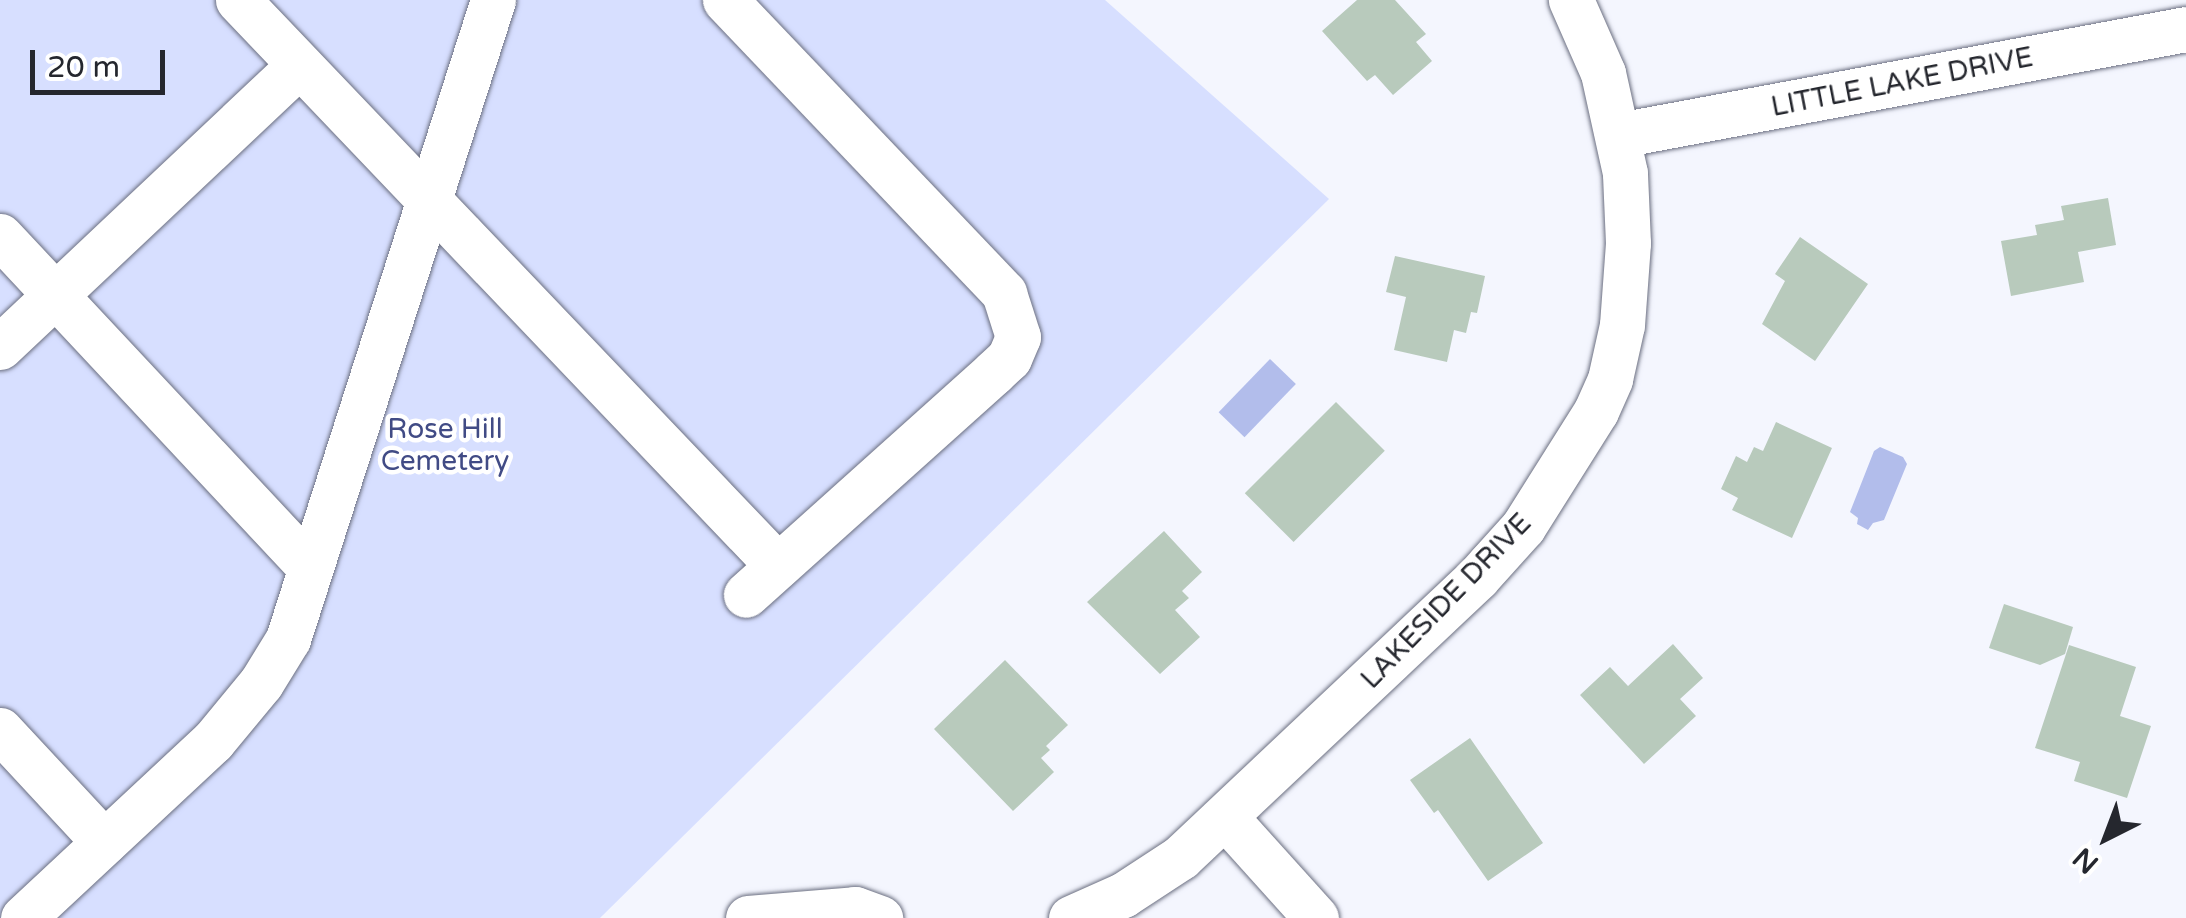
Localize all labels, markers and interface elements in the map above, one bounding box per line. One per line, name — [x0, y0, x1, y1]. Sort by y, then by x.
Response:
scale bar — [35, 30, 170, 92]
street label: LITTLE LAKE DRIVE — [1768, 40, 2036, 124]
text: 20 m — [47, 49, 120, 86]
park label: Rose Hill Cemetery — [381, 412, 509, 478]
street label: LAKESIDE DRIVE — [1354, 506, 1538, 696]
north arrow — [2056, 788, 2156, 888]
text: N — [2066, 840, 2106, 880]

